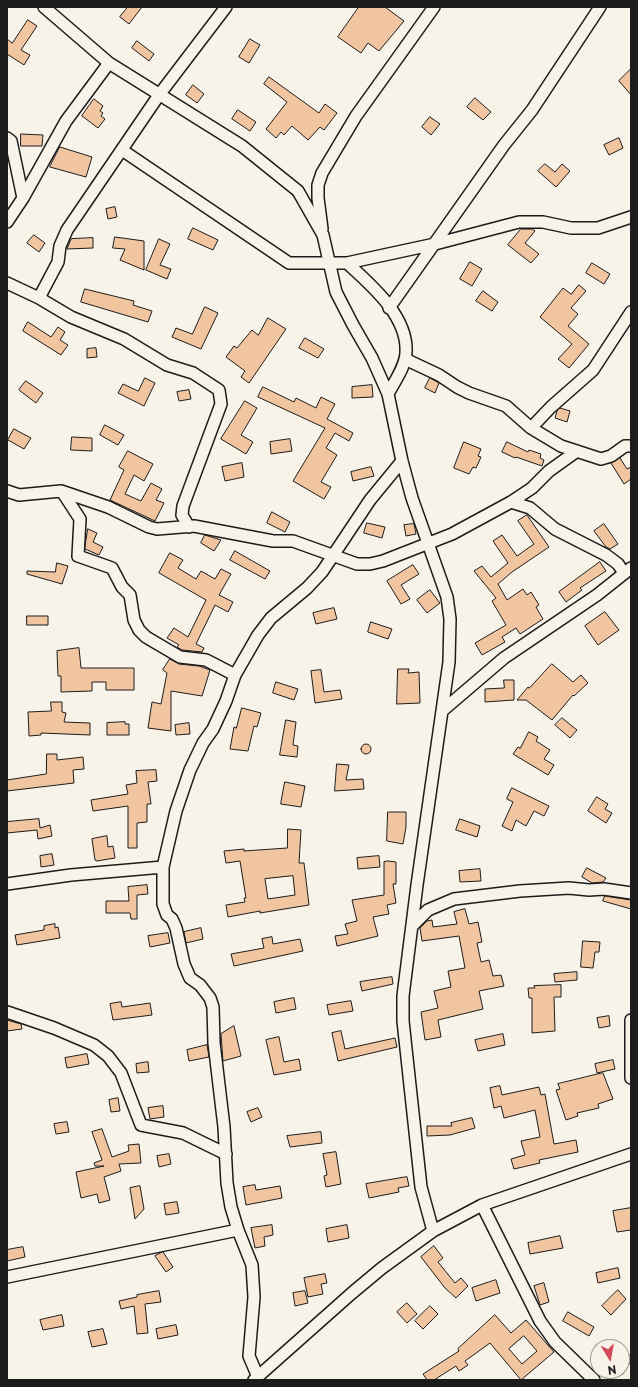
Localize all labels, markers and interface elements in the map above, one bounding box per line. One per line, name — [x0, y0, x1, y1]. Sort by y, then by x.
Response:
north arrow — [590, 1339, 630, 1379]
text: N — [606, 1361, 618, 1379]

